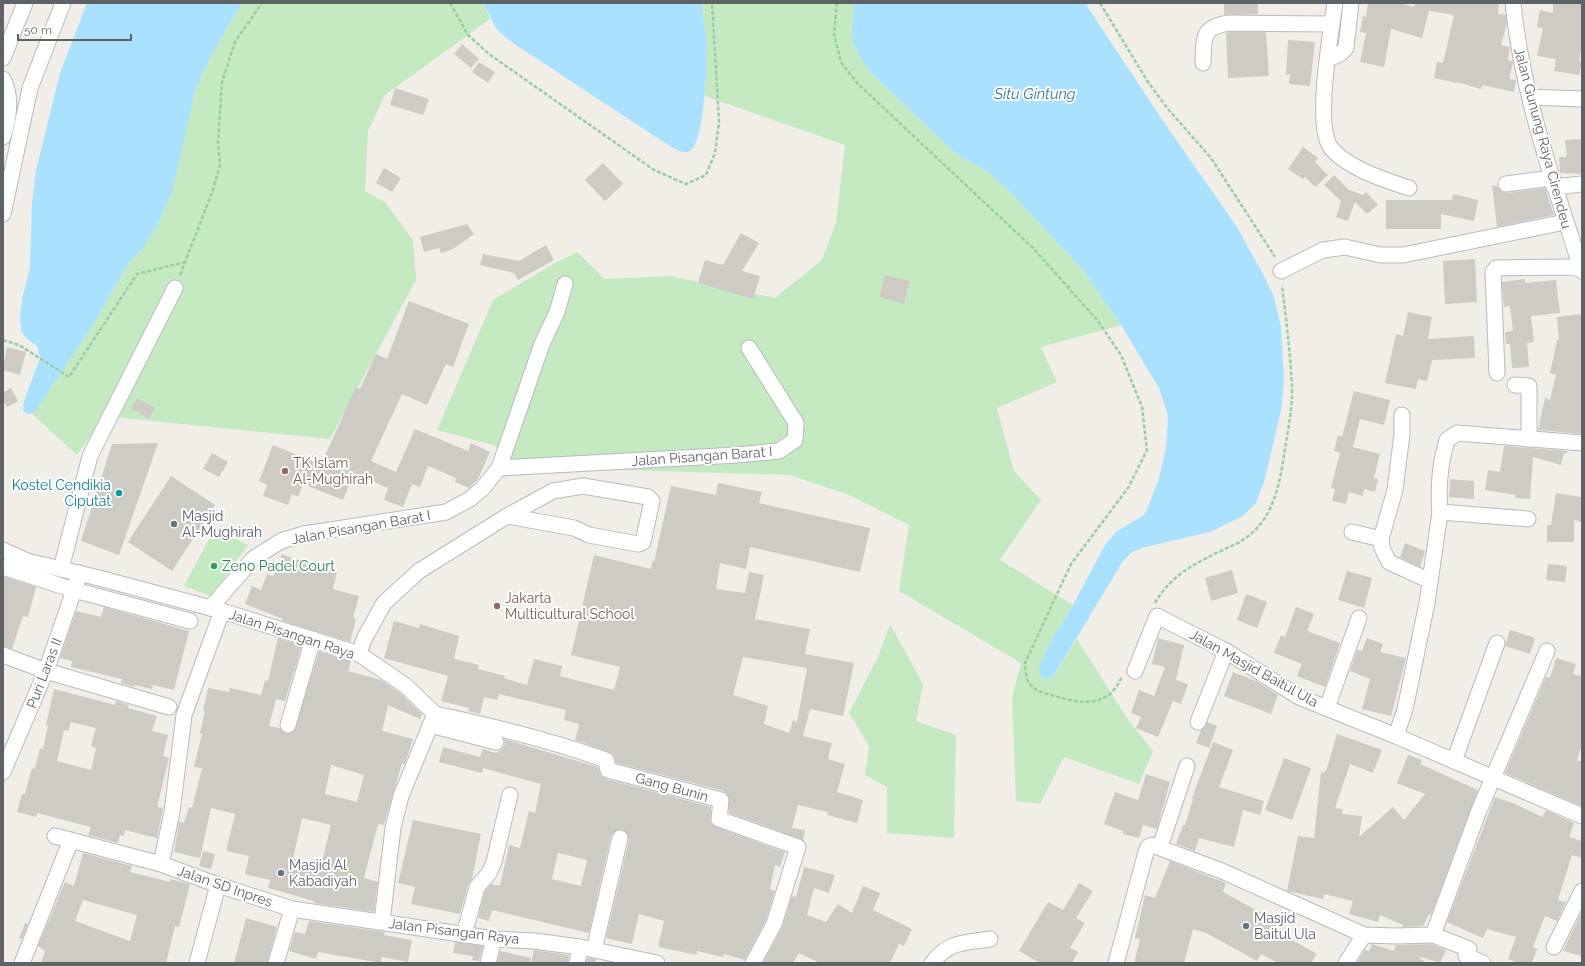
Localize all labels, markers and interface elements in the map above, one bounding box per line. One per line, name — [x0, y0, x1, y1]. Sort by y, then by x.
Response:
scale bar — [18, 16, 131, 42]
text: 50 m — [24, 23, 52, 37]
street label: Jalan Gunung Raya Cirendeu — [1511, 46, 1575, 230]
water label: Situ Gintung — [993, 85, 1076, 103]
street label: Jalan Pisangan Barat I — [631, 443, 773, 469]
place label: TK Islam Al-Mughirah — [293, 455, 373, 487]
marker: TK Islam Al-Mughirah — [280, 466, 290, 476]
place label: Kostel Cendikia Ciputat — [12, 477, 111, 509]
marker: Kostel Cendikia Ciputat — [114, 488, 124, 498]
street label: Jalan Pisangan Barat I — [290, 507, 432, 547]
place label: Masjid Al-Mughirah — [182, 508, 262, 540]
marker: Masjid Al-Mughirah — [169, 519, 179, 529]
place label: Zeno Padel Court — [222, 558, 335, 574]
marker: Zeno Padel Court — [209, 561, 219, 571]
place label: Jakarta Multicultural School — [505, 590, 634, 622]
marker: Jakarta Multicultural School — [492, 601, 502, 611]
street label: Jalan Pisangan Raya — [227, 606, 357, 662]
street label: Jalan Masjid Baitul Ula — [1187, 626, 1321, 710]
street label: Puri Laras II — [23, 636, 65, 710]
street label: Gang Bunin — [634, 770, 710, 804]
place label: Masjid Al Kabadiyah — [289, 857, 357, 889]
street label: Jalan SD Inpres — [175, 862, 275, 910]
marker: Masjid Al Kabadiyah — [276, 868, 286, 878]
place label: Masjid Baitul Ula — [1254, 910, 1316, 942]
street label: Jalan Pisangan Raya — [388, 915, 520, 947]
marker: Masjid Baitul Ula — [1241, 921, 1251, 931]

